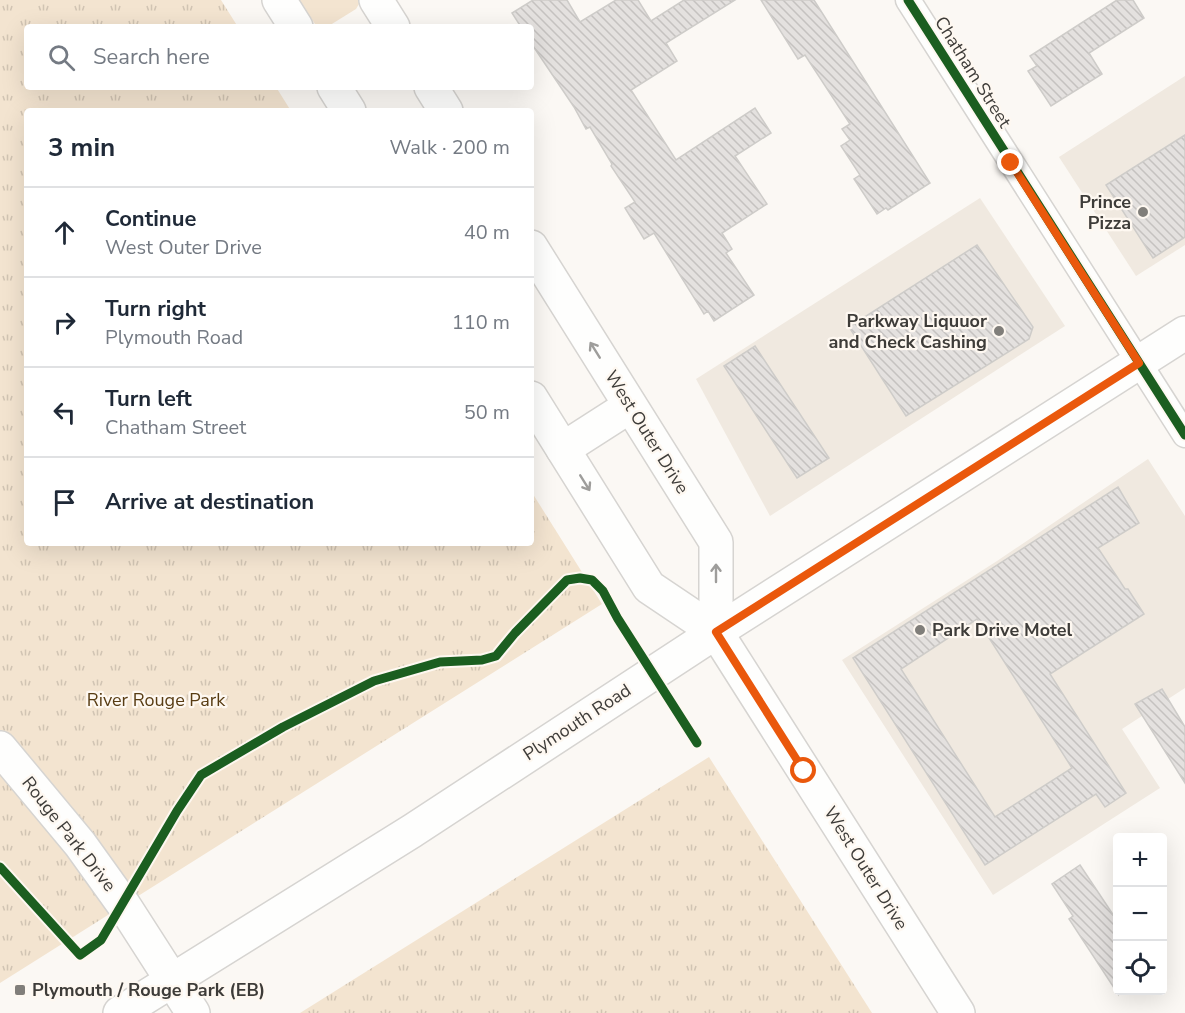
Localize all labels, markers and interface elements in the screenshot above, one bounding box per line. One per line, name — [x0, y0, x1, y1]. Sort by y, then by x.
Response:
street label: Chatham Street — [929, 12, 1017, 133]
search box — [24, 24, 534, 90]
icon: search — [45, 41, 78, 74]
text: Search here — [93, 42, 210, 72]
text: 3 min — [48, 130, 115, 165]
text: Walk · 200 m — [390, 134, 510, 161]
route end — [997, 149, 1023, 175]
place label: Prince Pizza — [1079, 190, 1131, 235]
text: Continue — [105, 204, 196, 234]
marker: Prince Pizza — [1136, 205, 1150, 219]
icon: ahead — [48, 216, 81, 249]
text: 40 m — [464, 219, 510, 246]
text: West Outer Drive — [105, 234, 262, 261]
text: Turn right — [105, 294, 206, 324]
icon: right — [48, 306, 81, 339]
text: 110 m — [452, 309, 510, 336]
place label: Parkway Liquuor and Check Cashing — [828, 309, 987, 354]
text: Plymouth Road — [105, 324, 243, 351]
marker: Parkway Liquuor and Check Cashing — [992, 324, 1006, 338]
one-way arrow — [589, 342, 601, 359]
street label: West Outer Drive — [599, 366, 695, 498]
text: Turn left — [105, 384, 192, 414]
icon: left — [48, 396, 81, 429]
text: 50 m — [464, 399, 510, 426]
text: Chatham Street — [105, 414, 246, 441]
one-way arrow — [579, 474, 591, 491]
icon: arrive — [48, 486, 81, 519]
text: Arrive at destination — [105, 487, 314, 517]
one-way arrow — [710, 564, 722, 584]
place label: Park Drive Motel — [932, 618, 1072, 642]
marker: Park Drive Motel — [913, 623, 927, 637]
street label: Plymouth Road — [518, 678, 636, 766]
park label: River Rouge Park — [87, 688, 226, 712]
route start — [790, 757, 816, 783]
street label: Rouge Park Drive — [16, 771, 122, 897]
street label: West Outer Drive — [818, 802, 914, 934]
map controls — [1113, 833, 1167, 995]
button: + — [1113, 833, 1167, 887]
button: − — [1113, 887, 1167, 941]
button: locate — [1113, 941, 1167, 995]
place label: Plymouth / Rouge Park (EB) — [32, 978, 265, 1002]
marker: Plymouth / Rouge Park (EB) — [13, 983, 27, 997]

